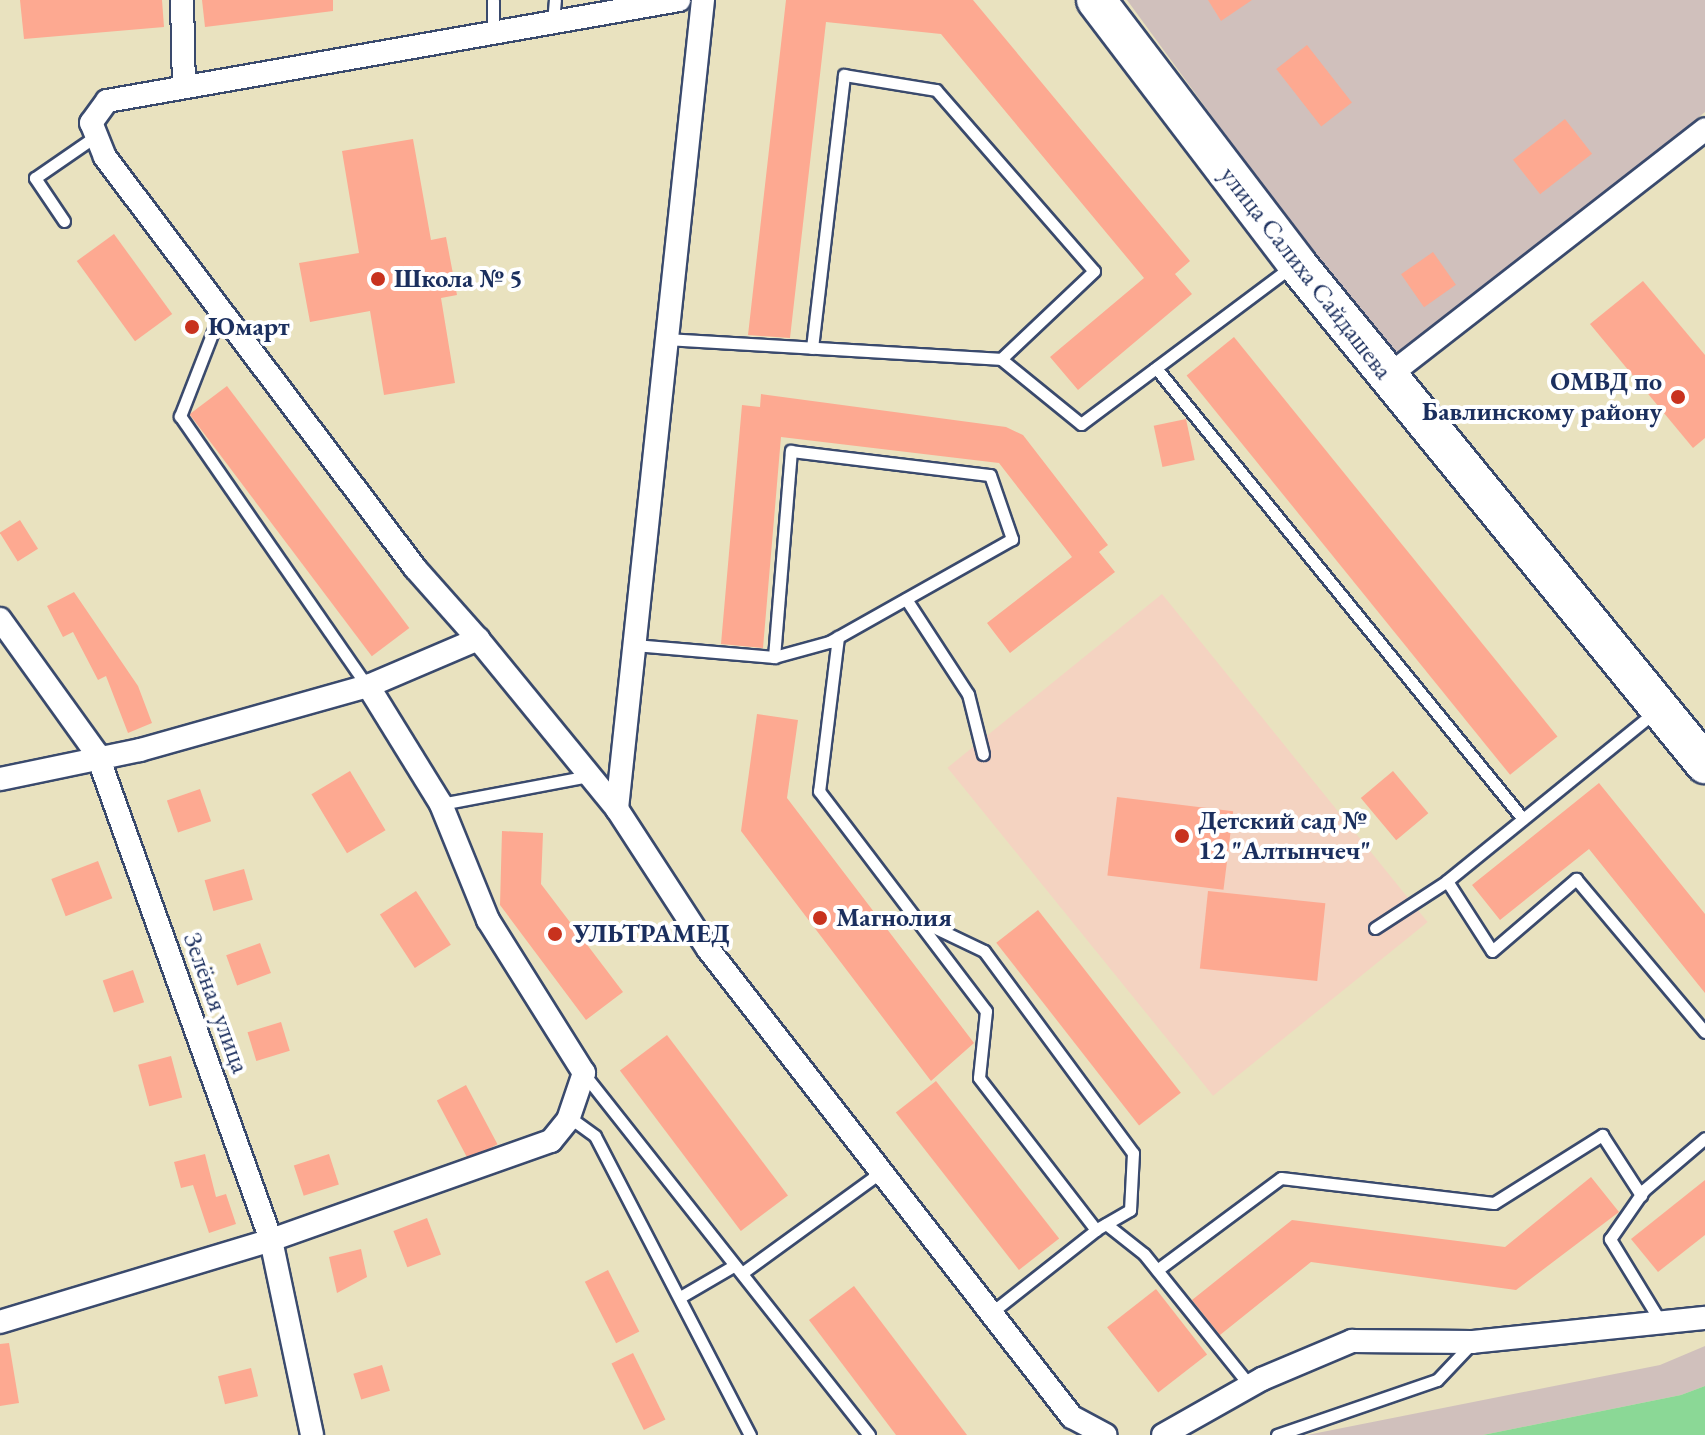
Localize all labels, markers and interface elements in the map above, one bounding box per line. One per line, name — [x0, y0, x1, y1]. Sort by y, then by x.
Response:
street label: улица Салиха Сайдашева — [1213, 160, 1399, 386]
place label: Школа № 5 — [394, 263, 523, 295]
marker: Школа № 5 — [369, 270, 387, 288]
place label: Юмарт — [208, 311, 290, 343]
marker: Юмарт — [183, 318, 201, 336]
place label: ОМВД по Бавлинскому району — [1422, 366, 1662, 428]
marker: ОМВД по Бавлинскому району — [1669, 388, 1687, 406]
place label: Детский сад № 12 "Алтынчеч" — [1198, 805, 1371, 866]
marker: Детский сад № 12 "Алтынчеч" — [1173, 827, 1191, 845]
place label: Магнолия — [836, 902, 952, 934]
marker: Магнолия — [811, 909, 829, 927]
place label: УЛЬТРАМЕД — [573, 918, 730, 950]
marker: УЛЬТРАМЕД — [544, 923, 566, 945]
street label: Зелёная улица — [176, 928, 256, 1078]

